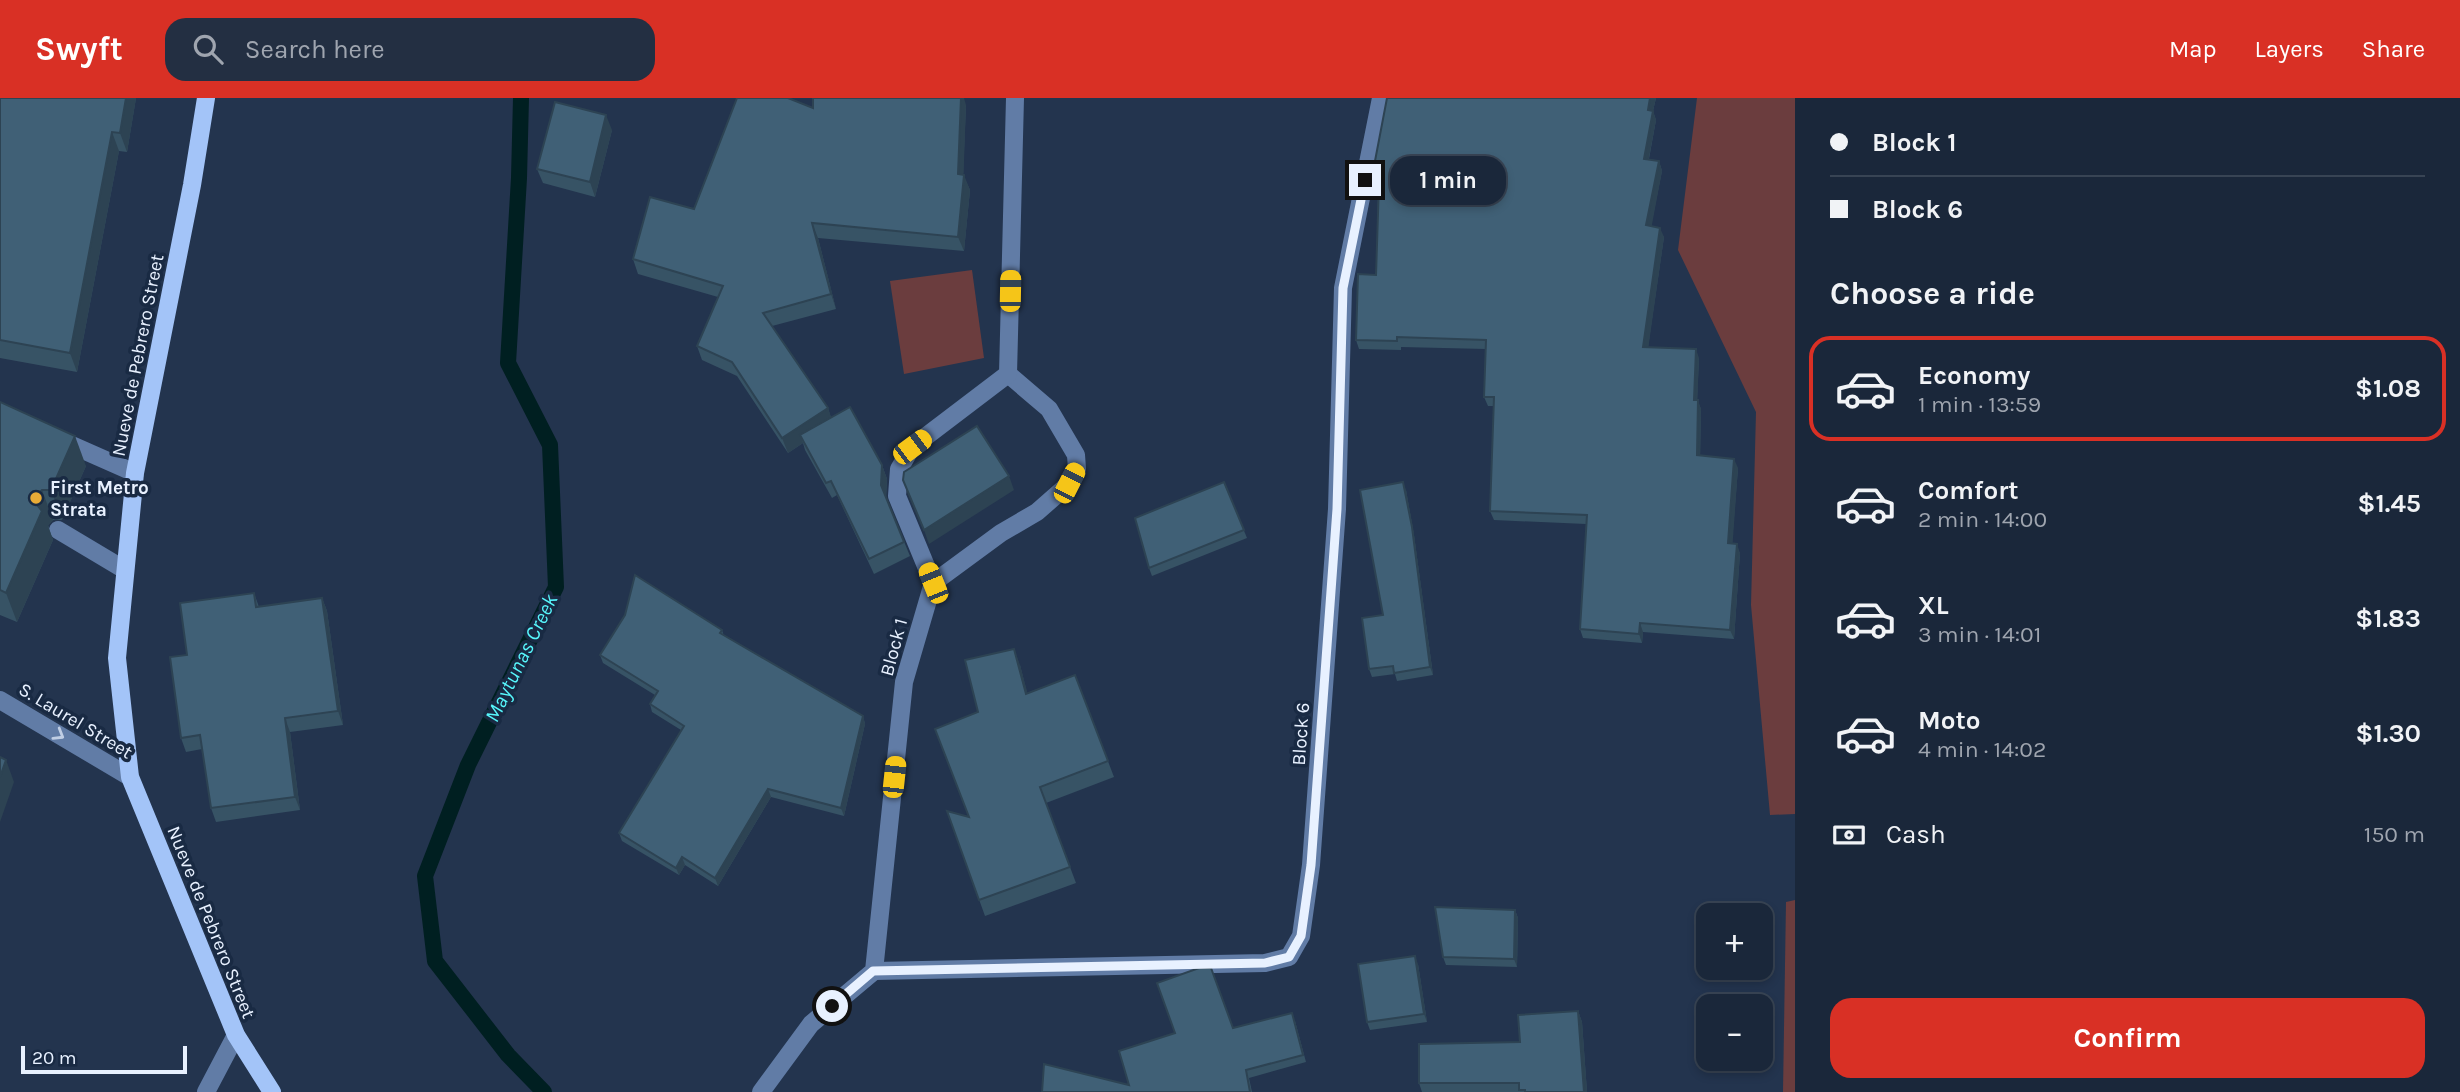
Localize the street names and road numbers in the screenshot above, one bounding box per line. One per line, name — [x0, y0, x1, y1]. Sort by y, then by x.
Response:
street label: Nueve de Pebrero Street — [108, 252, 168, 458]
street label: Block 1 — [876, 616, 912, 679]
street label: S. Laurel Street — [15, 678, 136, 763]
street label: Block 6 — [1288, 702, 1314, 766]
street label: Nueve de Pebrero Street — [162, 823, 260, 1022]

